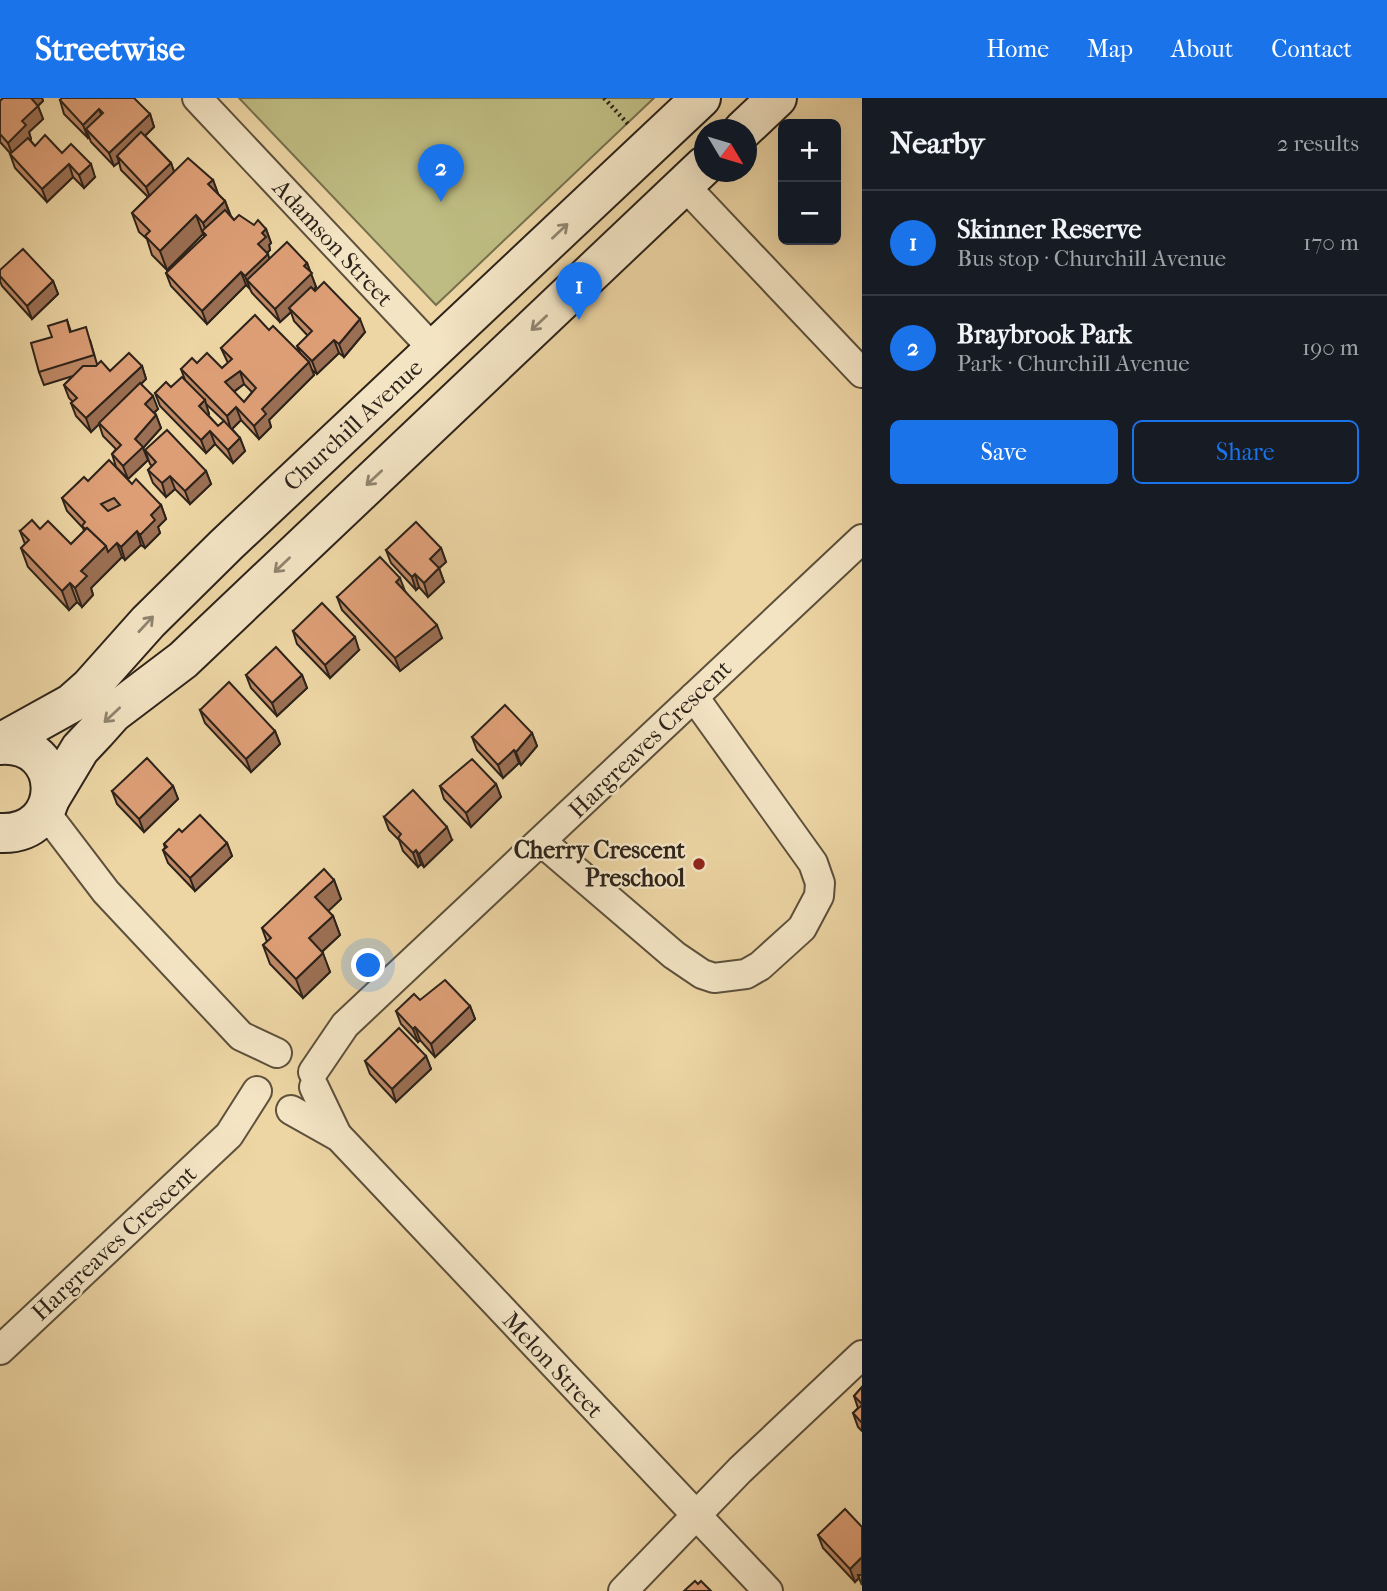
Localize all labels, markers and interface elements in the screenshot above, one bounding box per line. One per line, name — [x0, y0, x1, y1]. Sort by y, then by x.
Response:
text: Streetwise — [35, 30, 185, 69]
text: Home — [987, 35, 1049, 63]
text: Map — [1087, 35, 1133, 63]
text: About — [1171, 35, 1233, 63]
text: Contact — [1271, 35, 1352, 63]
north arrow — [694, 119, 757, 182]
map controls — [778, 119, 841, 245]
button: + — [778, 119, 841, 182]
text: Nearby — [890, 126, 985, 161]
text: 2 results — [1277, 130, 1359, 157]
pin: 2 — [418, 144, 464, 202]
street label: Adamson Street — [267, 173, 399, 312]
button: − — [778, 182, 841, 245]
text: Skinner Reserve — [957, 214, 1141, 245]
one-way arrow — [551, 223, 568, 240]
text: 1 — [909, 229, 917, 256]
text: 170 m — [1303, 229, 1359, 256]
text: Bus stop · Churchill Avenue — [957, 245, 1226, 272]
pin: 1 — [556, 262, 602, 320]
one-way arrow — [531, 314, 548, 331]
text: Braybrook Park — [957, 319, 1132, 350]
text: 2 — [907, 334, 919, 361]
text: 190 m — [1302, 334, 1359, 361]
text: Park · Churchill Avenue — [957, 350, 1190, 377]
street label: Churchill Avenue — [278, 353, 428, 497]
button: Save — [890, 420, 1118, 484]
button: Share — [1132, 420, 1359, 484]
one-way arrow — [365, 470, 382, 487]
one-way arrow — [274, 556, 291, 573]
one-way arrow — [138, 616, 155, 633]
street label: Hargreaves Crescent — [563, 654, 737, 824]
one-way arrow — [104, 707, 121, 724]
place label: Cherry Crescent Preschool — [514, 836, 685, 892]
marker: Cherry Crescent Preschool — [691, 856, 707, 872]
your location — [351, 948, 385, 982]
street label: Hargreaves Crescent — [26, 1159, 202, 1327]
street label: Melon Street — [497, 1306, 609, 1424]

